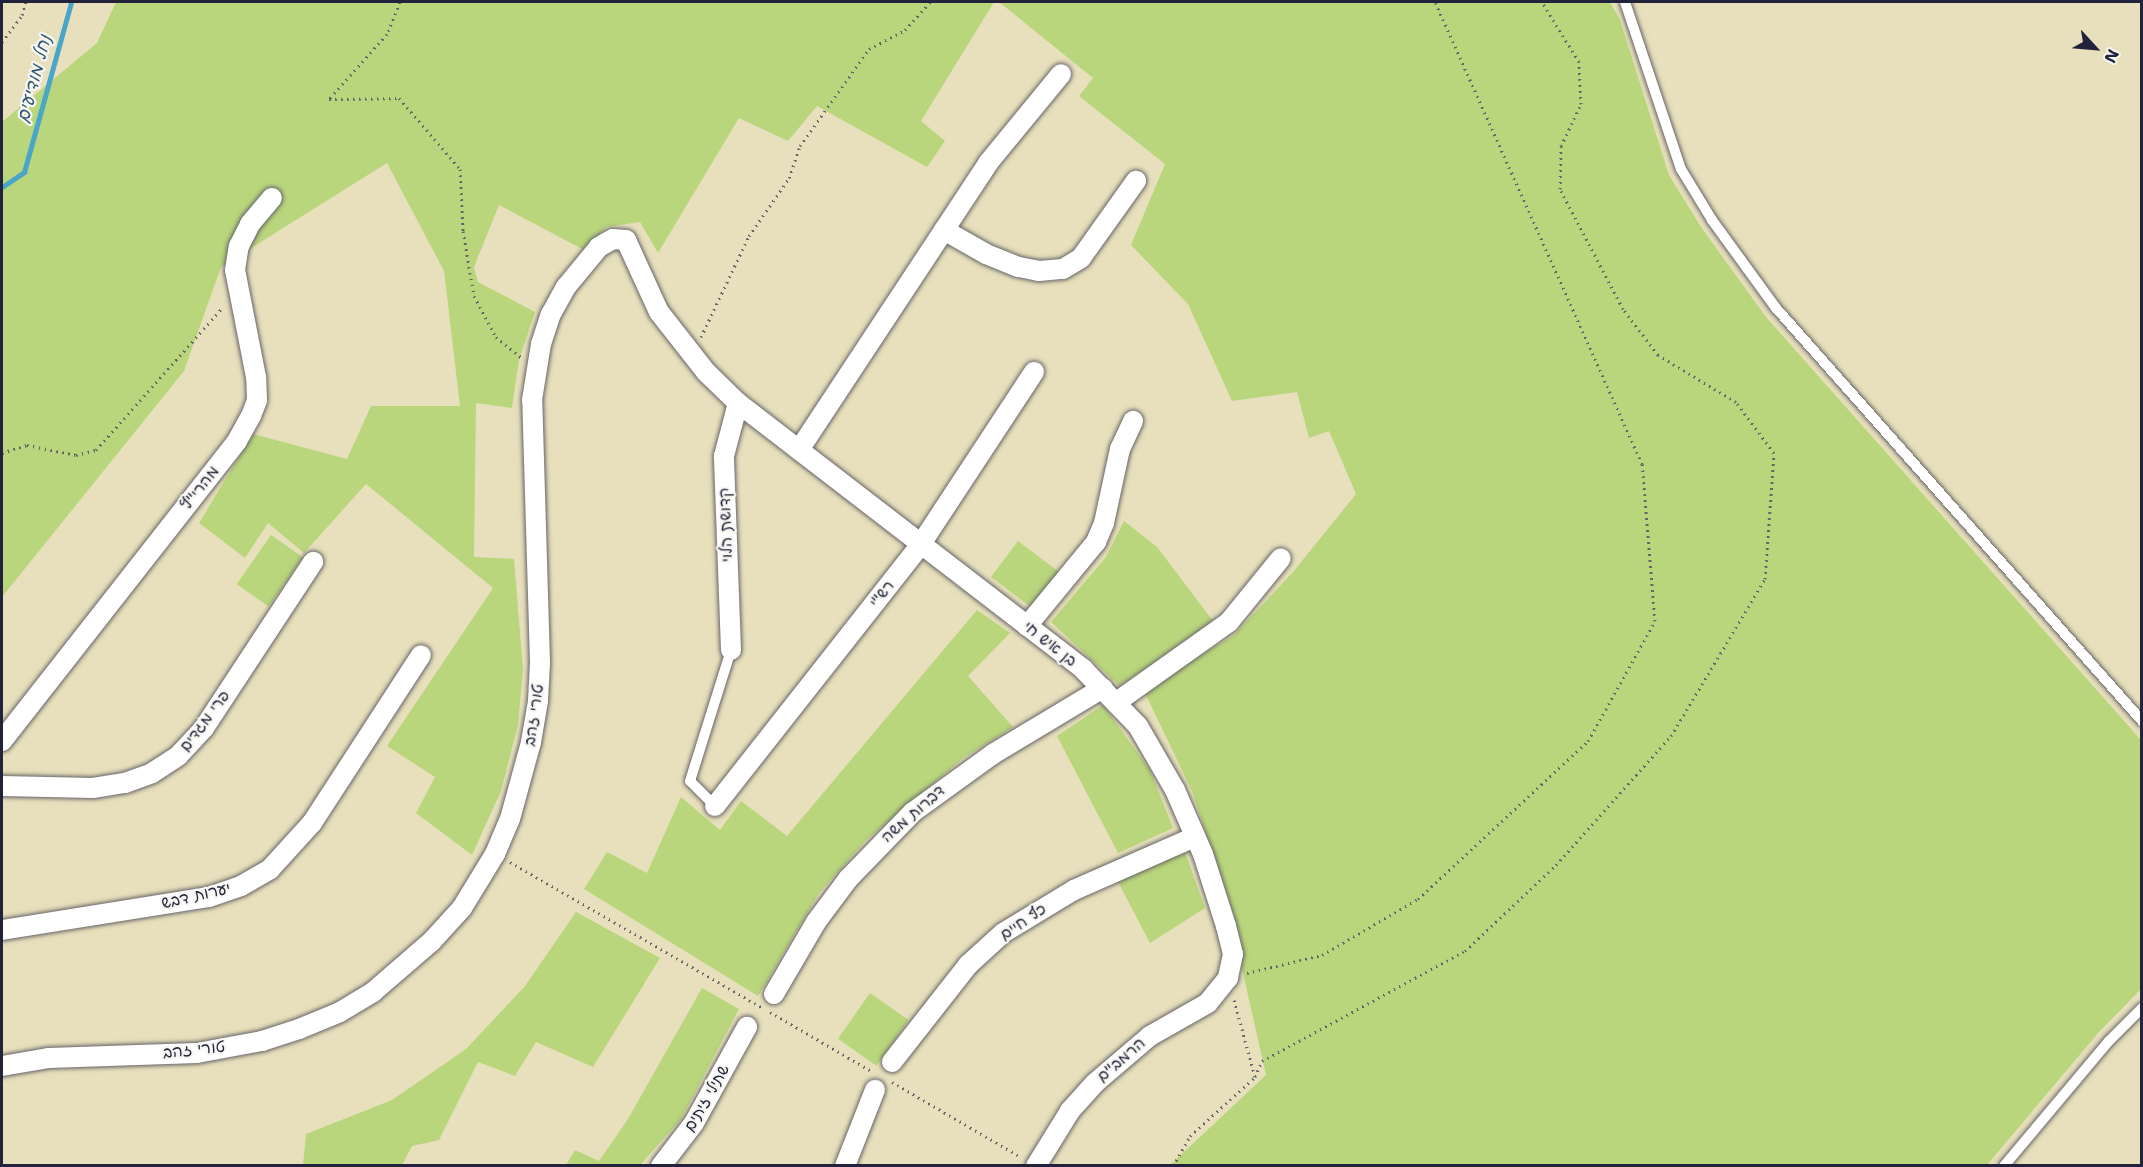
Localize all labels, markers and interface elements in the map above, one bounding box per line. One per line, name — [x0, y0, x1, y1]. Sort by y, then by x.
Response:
north arrow — [2065, 18, 2125, 78]
water label: נחל מודיעים — [12, 33, 56, 125]
text: N — [2099, 46, 2124, 66]
street label: מהרי"ץ — [177, 462, 223, 514]
street label: קדושת הלוי — [715, 487, 737, 563]
street label: רש"י — [865, 577, 899, 611]
street label: בן איש חי — [1019, 617, 1081, 671]
street label: טורי זהב — [520, 683, 548, 747]
street label: פרי מגדים — [176, 687, 234, 755]
street label: דברות משה — [877, 781, 949, 847]
street label: יערות דבש — [160, 879, 232, 913]
street label: כף חיים — [996, 899, 1050, 945]
street label: הרמב"ם — [1093, 1034, 1149, 1086]
street label: טורי זהב — [162, 1037, 226, 1063]
street label: שתילי זיתים — [680, 1061, 734, 1135]

